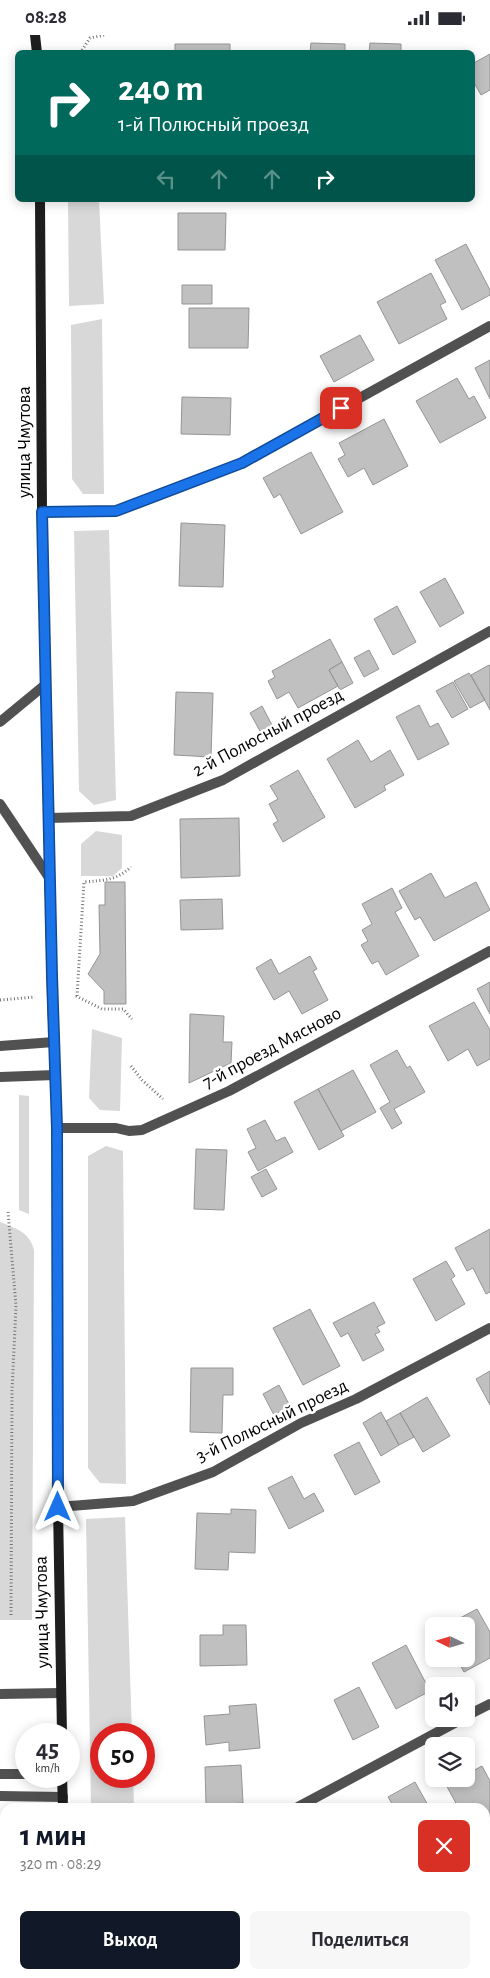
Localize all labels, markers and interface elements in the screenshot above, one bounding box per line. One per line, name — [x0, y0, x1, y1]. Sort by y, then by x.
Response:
text: 08:28 — [25, 8, 67, 27]
icon: right — [35, 70, 100, 135]
text: 240 m — [118, 72, 204, 107]
text: 1-й Полюсный проезд — [118, 113, 309, 135]
icon: left — [152, 165, 180, 193]
icon: ahead — [205, 165, 233, 193]
icon: ahead — [258, 165, 286, 193]
icon: right — [311, 165, 339, 193]
street label: улица Чмутова — [15, 386, 34, 499]
pin — [320, 387, 362, 429]
icon: arrive — [327, 394, 355, 422]
street label: 2-й Полюсный проезд — [190, 685, 346, 781]
street label: 7-й проезд Мясново — [200, 1004, 344, 1092]
street label: 3-й Полюсный проезд — [193, 1376, 351, 1466]
position arrow — [31, 1480, 83, 1532]
street label: улица Чмутова — [32, 1555, 52, 1669]
north arrow — [425, 1617, 475, 1667]
map controls — [425, 1617, 475, 1787]
button: sound — [425, 1677, 475, 1727]
speed limit sign: 50 — [90, 1723, 155, 1788]
text: 45 — [36, 1737, 59, 1762]
button: layers — [425, 1737, 475, 1787]
text: km/h — [35, 1762, 60, 1774]
button: close — [418, 1820, 470, 1872]
text: 1 мин — [20, 1821, 87, 1851]
text: 320 m · 08:29 — [20, 1856, 101, 1872]
button: Выход — [20, 1911, 240, 1969]
button: Поделиться — [250, 1911, 470, 1969]

